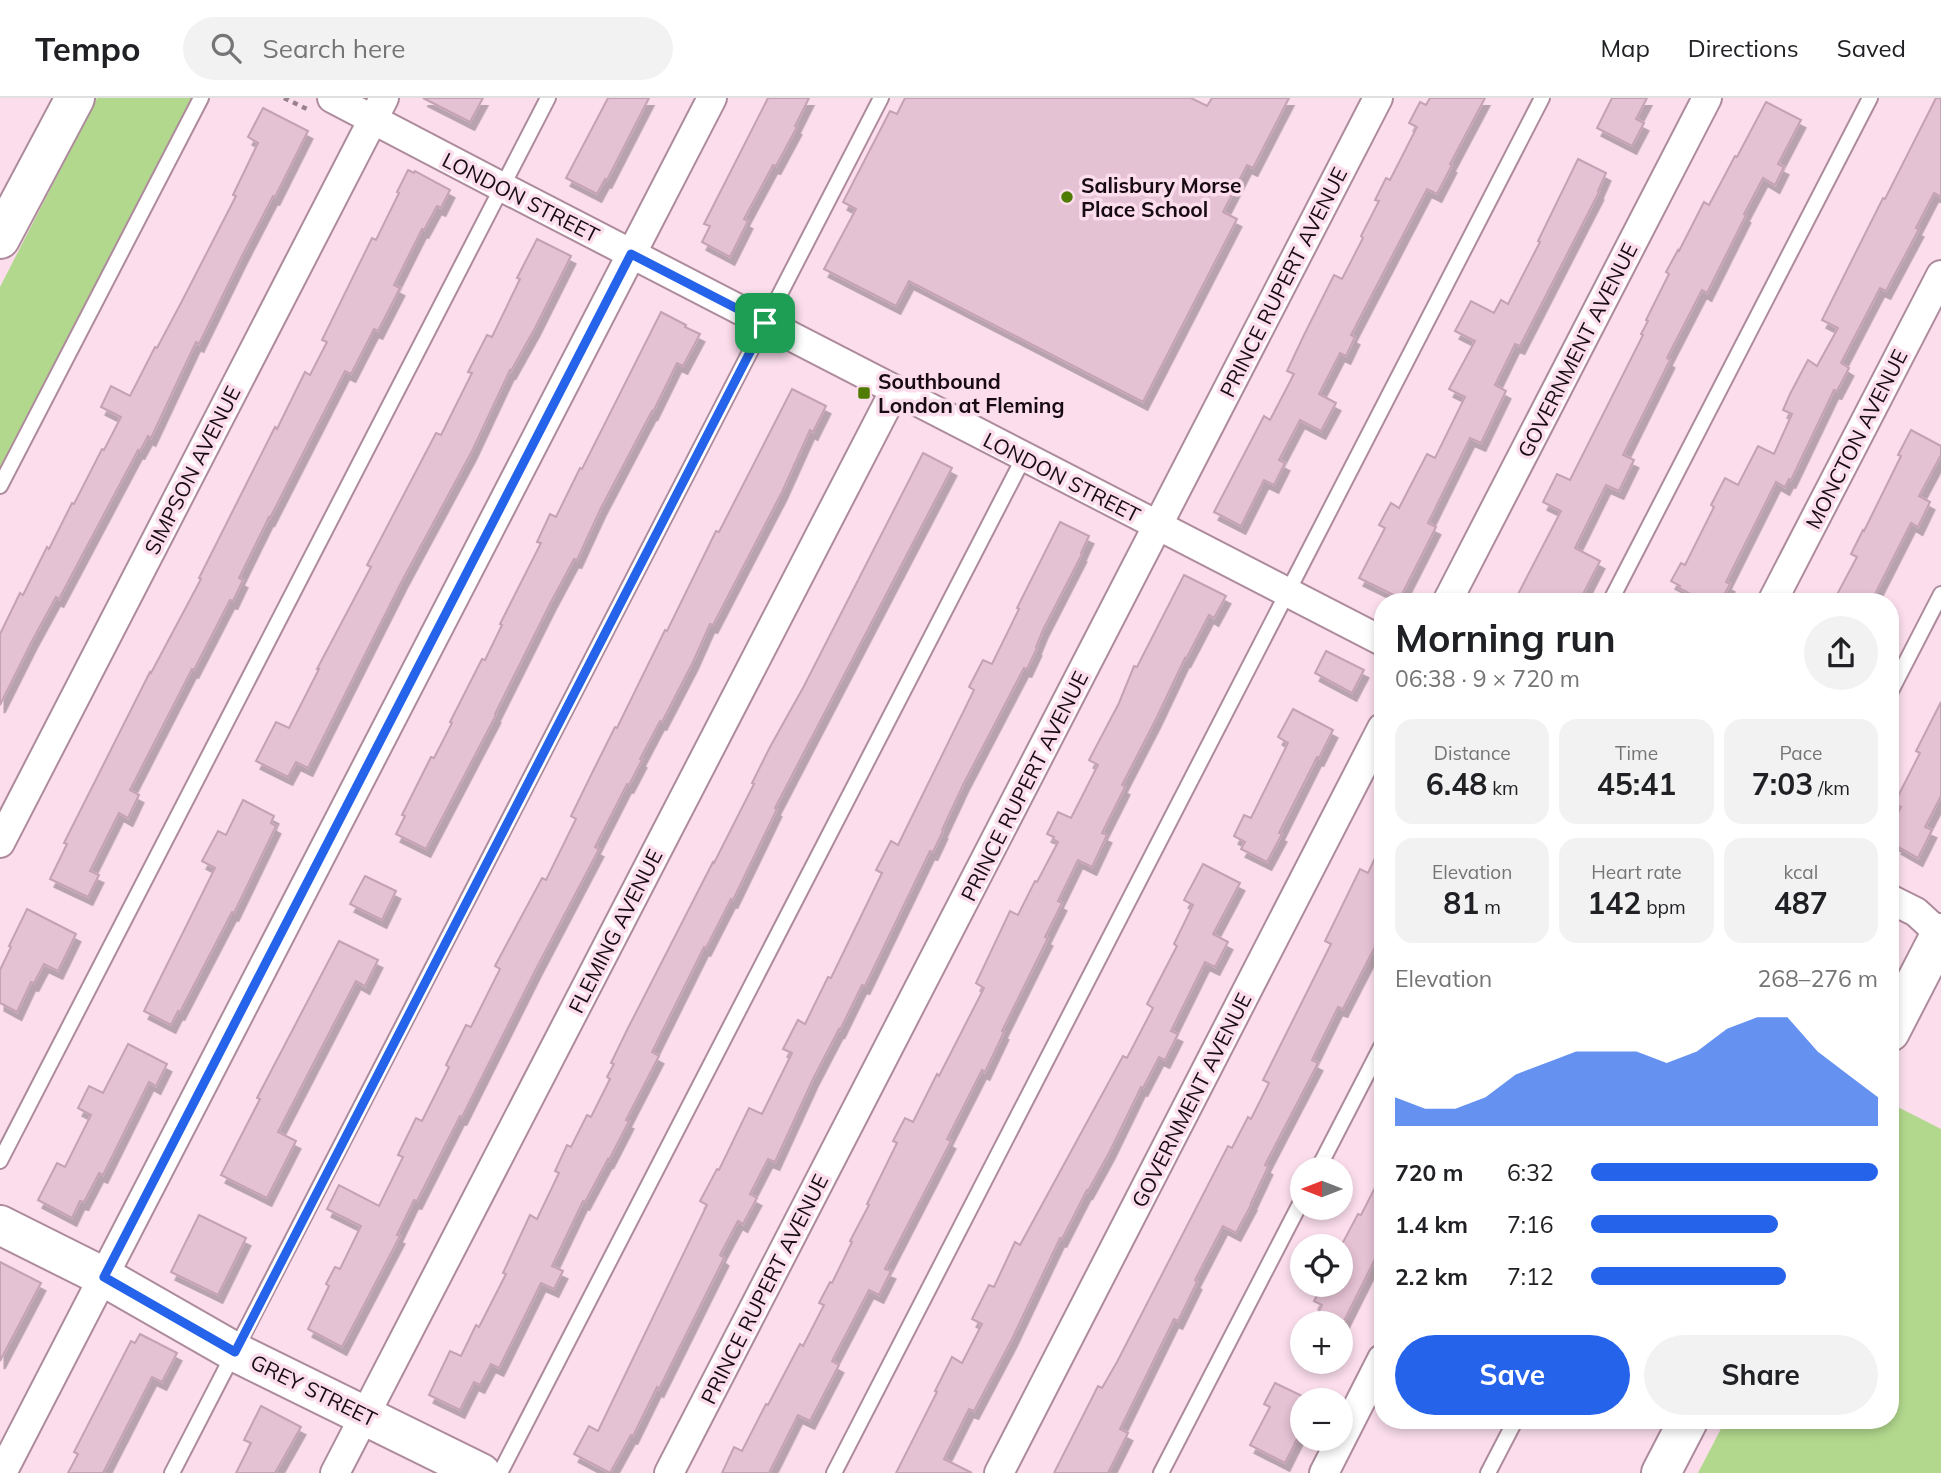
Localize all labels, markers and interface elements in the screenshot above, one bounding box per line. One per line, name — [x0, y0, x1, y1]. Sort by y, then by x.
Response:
search box — [183, 17, 673, 80]
text: Tempo — [35, 28, 141, 69]
icon: search — [207, 29, 245, 67]
text: Search here — [263, 32, 406, 65]
text: Map — [1600, 33, 1650, 63]
text: Directions — [1688, 33, 1799, 63]
text: Saved — [1837, 33, 1906, 63]
street label: LONDON STREET — [438, 146, 604, 248]
street label: PRINCE RUPERT AVENUE — [1214, 163, 1352, 401]
place label: Salisbury Morse Place School — [1081, 172, 1242, 222]
marker: Salisbury Morse Place School — [1059, 189, 1075, 205]
street label: GOVERNMENT AVENUE — [1512, 238, 1642, 462]
pin — [735, 293, 795, 353]
icon: arrive — [746, 304, 784, 342]
street label: MONCTON AVENUE — [1800, 345, 1912, 533]
place label: Southbound London at Fleming — [878, 368, 1064, 418]
street label: SIMPSON AVENUE — [138, 382, 246, 558]
marker: Southbound London at Fleming — [856, 385, 872, 401]
street label: LONDON STREET — [979, 426, 1145, 528]
text: Morning run — [1395, 614, 1616, 662]
button: share — [1804, 616, 1878, 690]
text: 06:38 · 9 × 720 m — [1395, 664, 1580, 693]
street label: PRINCE RUPERT AVENUE — [955, 667, 1093, 905]
text: Distance — [1434, 741, 1511, 765]
text: Time — [1615, 741, 1658, 765]
text: Pace — [1779, 741, 1822, 765]
text: 6.48 — [1426, 765, 1487, 803]
text: 45:41 — [1597, 765, 1676, 803]
text: 7:03 — [1752, 765, 1813, 803]
text: km — [1487, 776, 1519, 800]
text: /km — [1813, 776, 1850, 800]
street label: FLEMING AVENUE — [563, 845, 667, 1017]
text: Elevation — [1432, 860, 1512, 884]
text: Heart rate — [1591, 860, 1682, 884]
text: kcal — [1783, 860, 1818, 884]
text: 81 — [1443, 884, 1479, 922]
text: 142 — [1587, 884, 1641, 922]
text: 487 — [1774, 884, 1828, 922]
text: m — [1479, 895, 1501, 919]
text: bpm — [1641, 895, 1686, 919]
text: Elevation — [1395, 964, 1492, 993]
text: 268–276 m — [1757, 964, 1878, 993]
street label: GOVERNMENT AVENUE — [1126, 988, 1256, 1212]
north arrow — [1290, 1157, 1353, 1220]
map controls — [1290, 1157, 1353, 1451]
text: 720 m — [1395, 1158, 1463, 1187]
text: 6:32 — [1507, 1158, 1554, 1187]
street label: PRINCE RUPERT AVENUE — [695, 1170, 833, 1408]
text: 1.4 km — [1395, 1210, 1468, 1239]
text: 7:16 — [1507, 1210, 1554, 1239]
button: locate — [1290, 1234, 1353, 1297]
text: 2.2 km — [1395, 1262, 1468, 1291]
text: 7:12 — [1507, 1262, 1554, 1291]
button: + — [1290, 1311, 1353, 1374]
button: Save — [1395, 1335, 1630, 1415]
button: Share — [1644, 1335, 1878, 1415]
street label: GREY STREET — [247, 1348, 382, 1432]
button: − — [1290, 1388, 1353, 1451]

